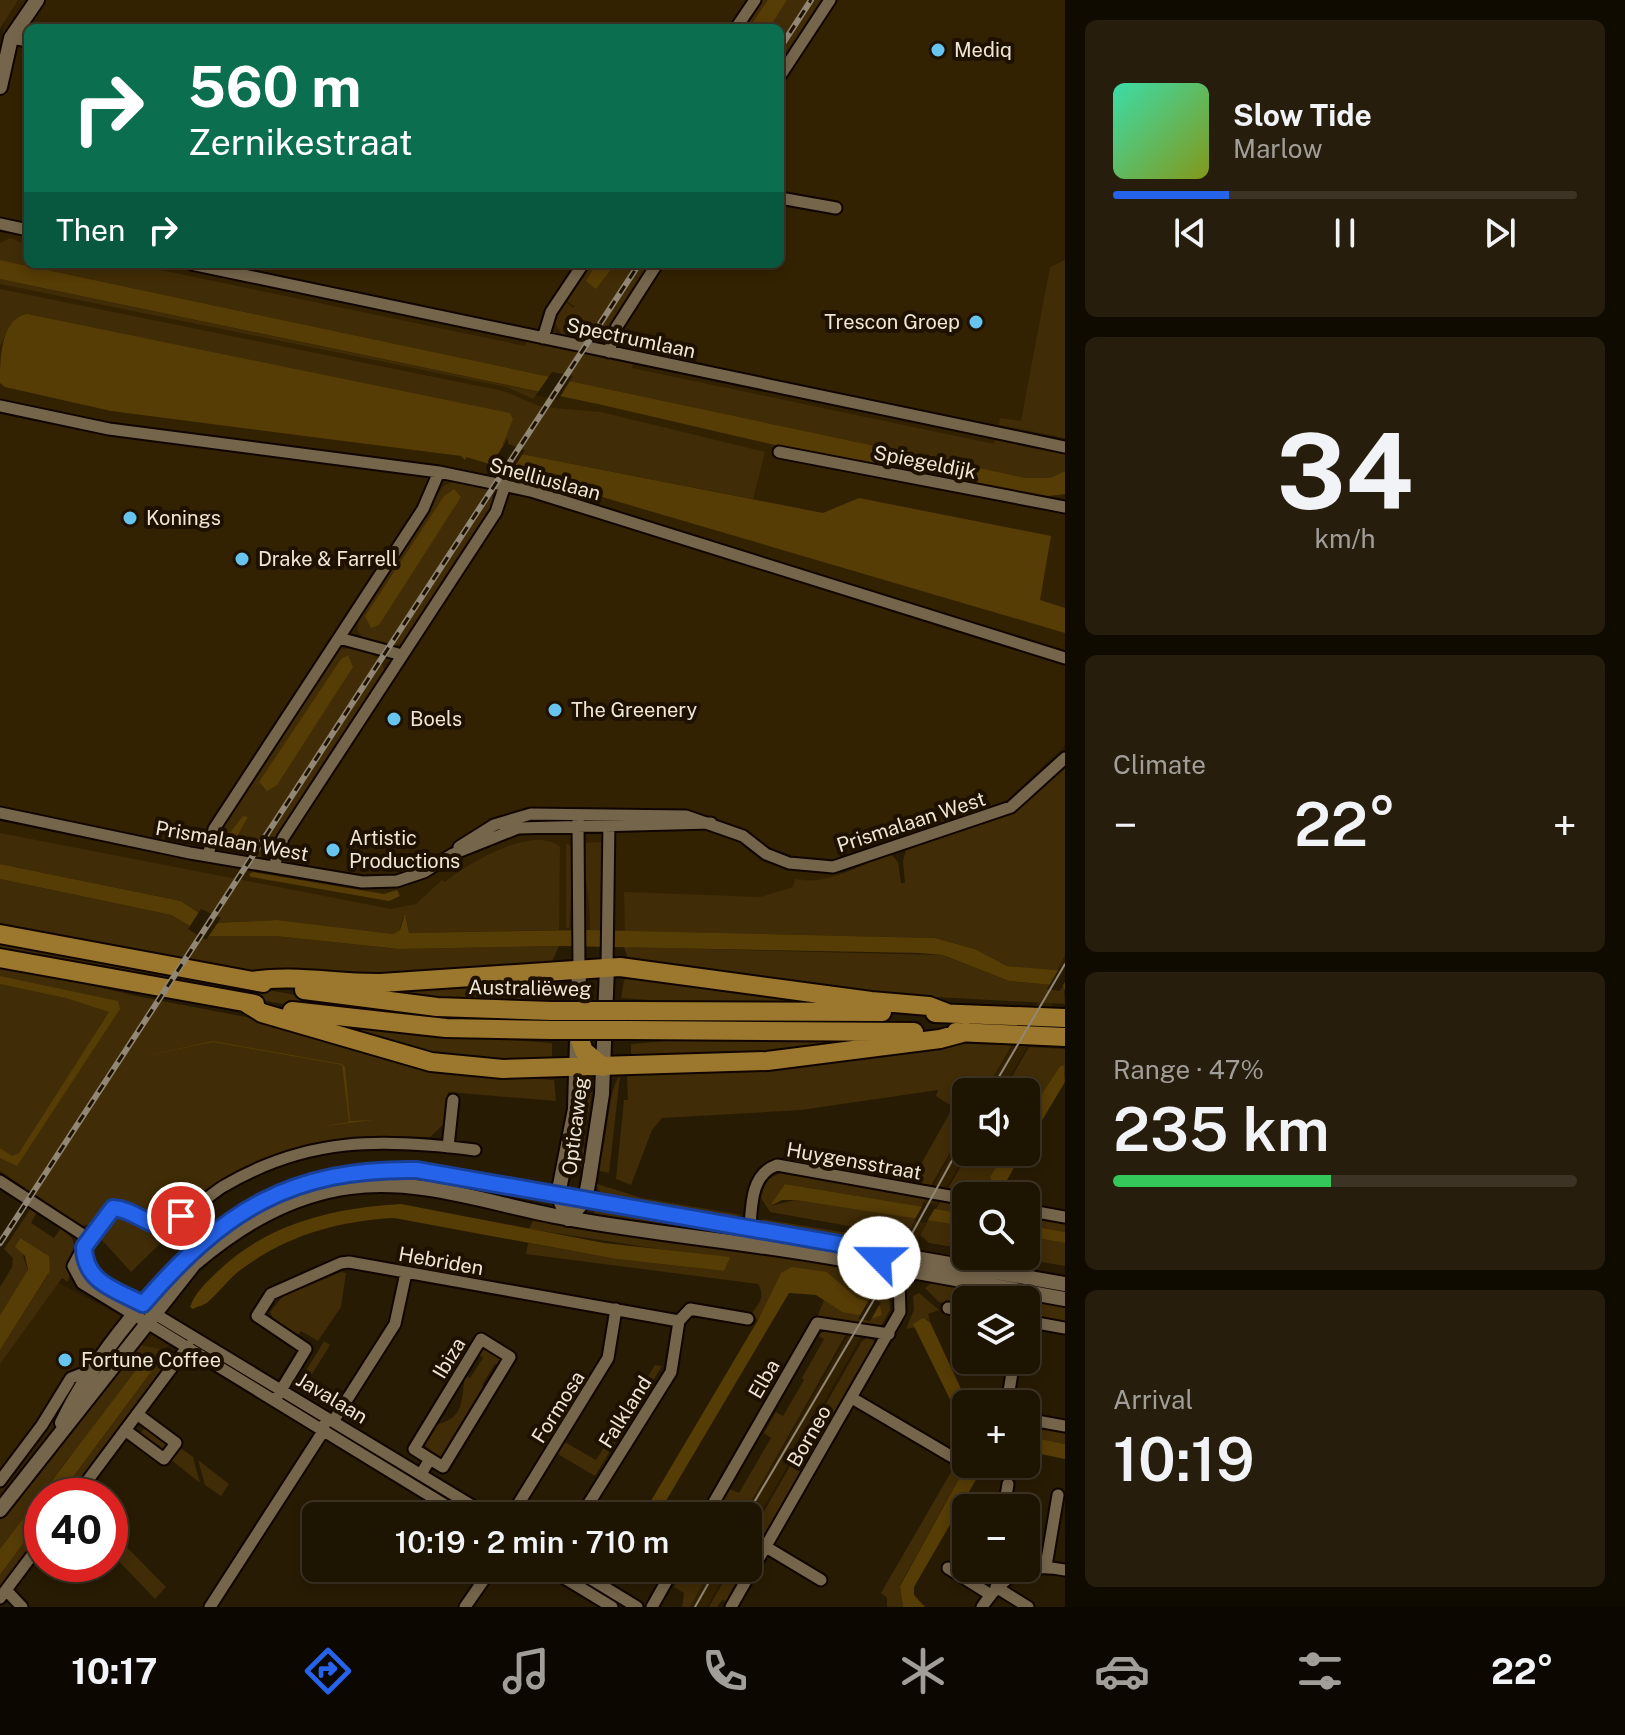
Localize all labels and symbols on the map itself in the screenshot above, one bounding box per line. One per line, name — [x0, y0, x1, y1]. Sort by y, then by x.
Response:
place label: Mediq — [954, 38, 1012, 62]
marker: Mediq — [929, 41, 947, 59]
place label: Trescon Groep — [824, 310, 960, 334]
street label: Spectrumlaan — [564, 313, 698, 363]
marker: Trescon Groep — [967, 313, 985, 331]
street label: Spiegeldijk — [872, 440, 978, 484]
street label: Snelliuslaan — [487, 453, 603, 505]
place label: Konings — [146, 506, 221, 530]
marker: Konings — [121, 509, 139, 527]
place label: Drake & Farrell — [258, 547, 398, 571]
marker: Drake & Farrell — [233, 550, 251, 568]
place label: The Greenery — [571, 698, 697, 722]
marker: The Greenery — [546, 701, 564, 719]
place label: Boels — [410, 707, 462, 731]
marker: Boels — [385, 710, 403, 728]
street label: Prismalaan West — [834, 787, 988, 857]
street label: Prismalaan West — [154, 816, 310, 866]
place label: Artistic Productions — [349, 826, 460, 873]
marker: Artistic Productions — [324, 841, 342, 859]
street label: Australiëweg — [468, 975, 592, 1001]
street label: Opticaweg — [557, 1075, 593, 1177]
street label: Huygensstraat — [785, 1137, 923, 1185]
pin — [147, 1182, 215, 1250]
position arrow — [837, 1216, 921, 1300]
street label: Hebriden — [397, 1242, 485, 1280]
street label: Ibiza — [428, 1333, 470, 1383]
place label: Fortune Coffee — [81, 1348, 221, 1372]
marker: Fortune Coffee — [56, 1351, 74, 1369]
street label: Elba — [743, 1355, 785, 1403]
street label: Javalaan — [292, 1367, 372, 1429]
street label: Formosa — [527, 1367, 589, 1447]
street label: Falkland — [594, 1372, 656, 1452]
street label: Borneo — [782, 1401, 836, 1471]
speed limit sign: 40 — [24, 1478, 128, 1582]

